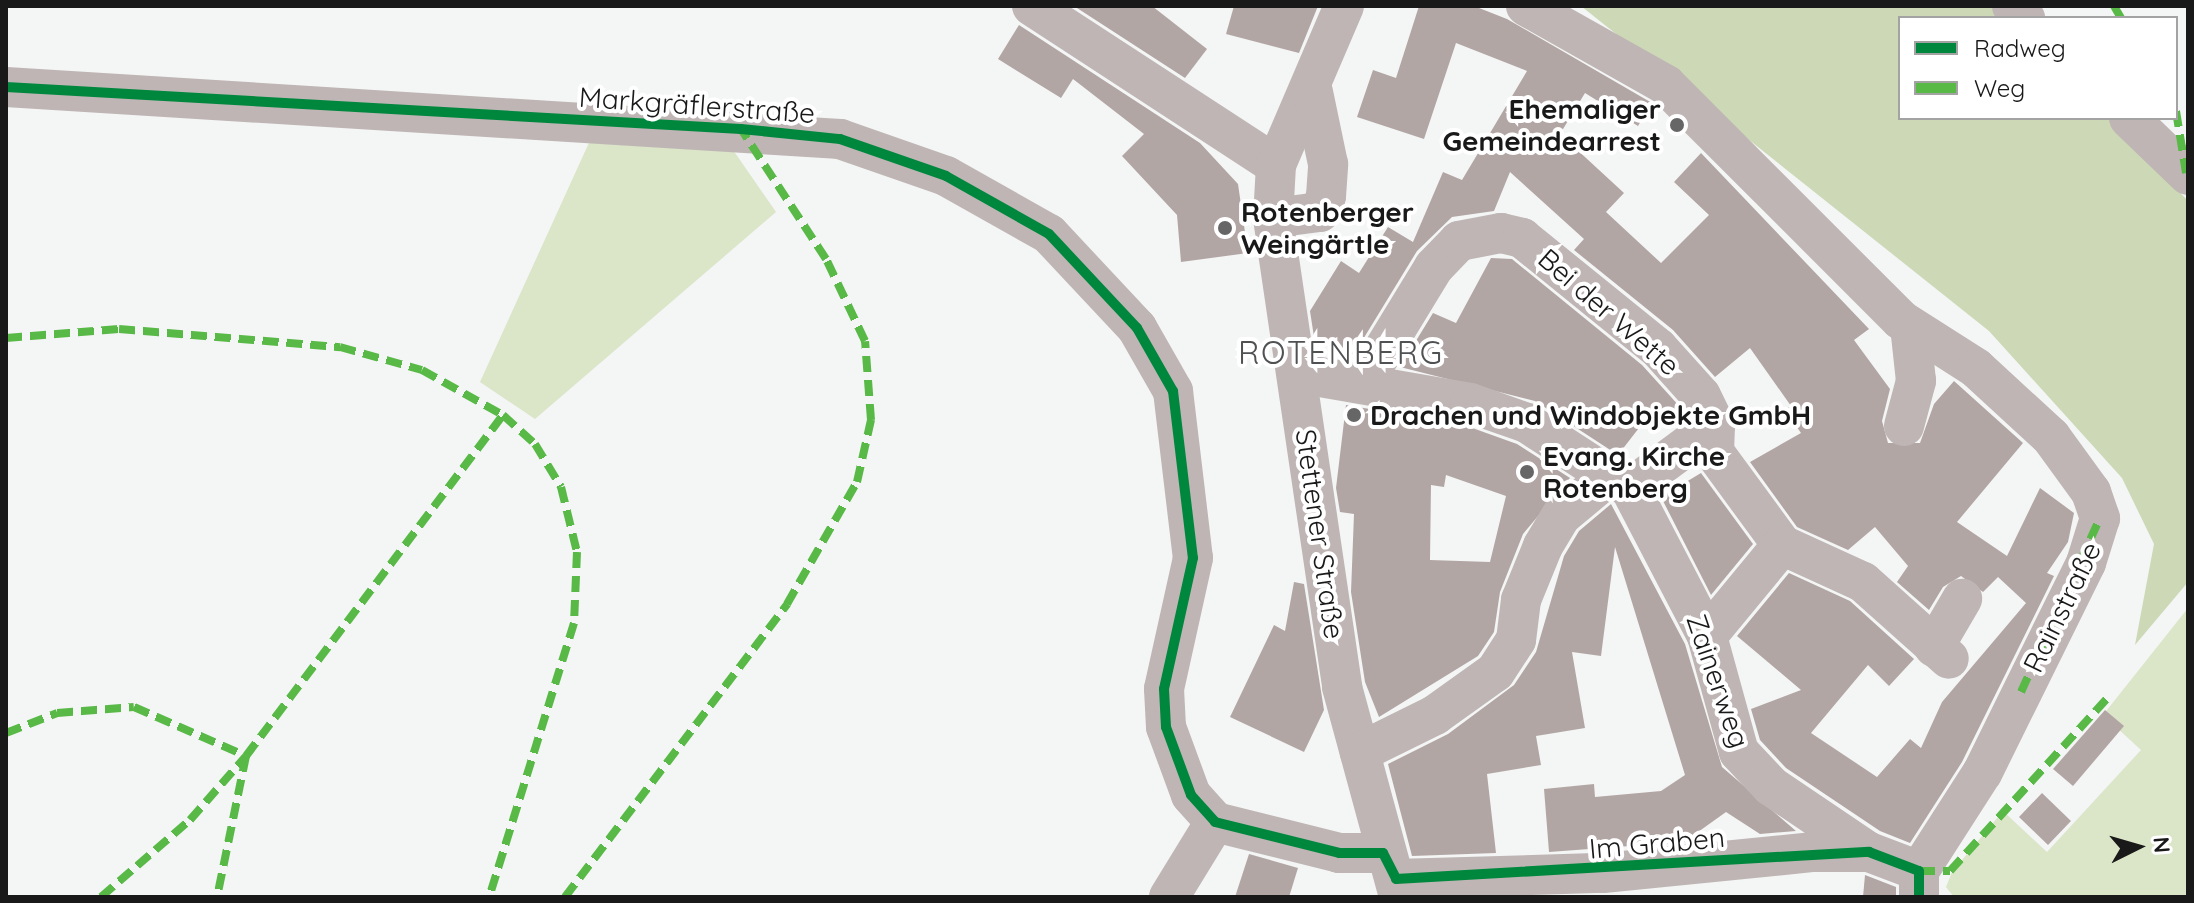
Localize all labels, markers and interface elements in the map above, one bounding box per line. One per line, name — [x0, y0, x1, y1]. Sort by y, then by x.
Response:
legend — [1898, 16, 2178, 120]
text: Radweg — [1974, 33, 2066, 63]
text: Weg — [1974, 73, 2025, 103]
street label: Markgräflerstraße — [578, 80, 816, 130]
place label: Ehemaliger Gemeindearrest — [1442, 92, 1661, 158]
marker: Ehemaliger Gemeindearrest — [1668, 116, 1686, 134]
place label: Rotenberger Weingärtle — [1241, 195, 1414, 261]
marker: Rotenberger Weingärtle — [1216, 219, 1234, 237]
street label: Bei der Wette — [1532, 242, 1686, 382]
district label: ROTENBERG — [1238, 333, 1444, 371]
place label: Drachen und Windobjekte GmbH — [1370, 398, 1811, 432]
marker: Drachen und Windobjekte GmbH — [1345, 406, 1363, 424]
street label: Stettener Straße — [1289, 427, 1351, 641]
place label: Evang. Kirche Rotenberg — [1543, 439, 1725, 505]
marker: Evang. Kirche Rotenberg — [1518, 463, 1536, 481]
street label: Rainstraße — [2016, 536, 2108, 678]
street label: Zainerweg — [1679, 610, 1757, 752]
north arrow — [2098, 807, 2178, 887]
street label: Im Graben — [1588, 820, 1726, 866]
text: N — [2147, 836, 2177, 854]

